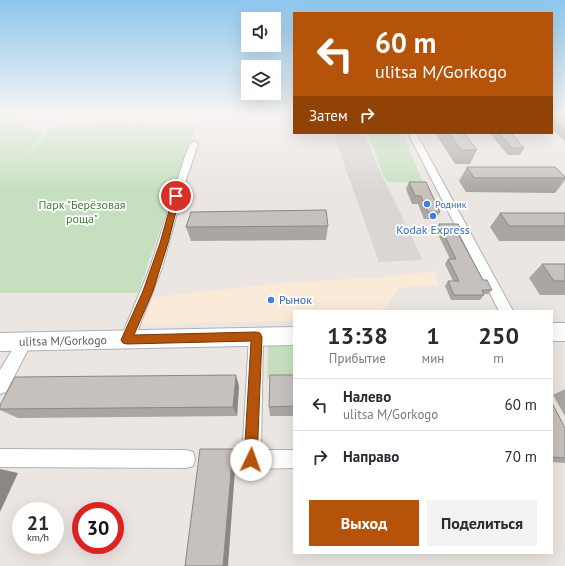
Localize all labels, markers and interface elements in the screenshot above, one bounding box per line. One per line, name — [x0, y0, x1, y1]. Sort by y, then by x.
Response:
map controls — [241, 12, 281, 100]
button: sound — [241, 12, 281, 52]
text: 60 m — [375, 24, 436, 61]
icon: left — [309, 28, 361, 80]
button: layers — [241, 60, 281, 100]
text: ulitsa M/Gorkogo — [375, 60, 507, 83]
icon: right — [356, 104, 378, 126]
text: Затем — [309, 106, 348, 125]
pin — [159, 179, 193, 213]
icon: arrive — [165, 185, 187, 207]
park label: Парк "Берёзовая роща" — [38, 197, 126, 226]
place label: Родник — [435, 198, 467, 211]
marker: Родник — [422, 199, 432, 209]
marker: Kodak Express — [428, 211, 438, 221]
place label: Kodak Express — [396, 222, 470, 237]
place label: Рынок — [279, 292, 312, 307]
marker: Рынок — [266, 295, 276, 305]
text: 13:38 — [327, 320, 388, 351]
text: 1 — [426, 320, 440, 351]
text: 250 — [478, 320, 519, 351]
street label: ulitsa M/Gorkogo — [19, 332, 107, 349]
text: Прибытие — [329, 350, 386, 367]
text: мин — [422, 350, 444, 367]
text: m — [493, 350, 504, 367]
text: Налево — [343, 387, 391, 406]
icon: left — [309, 394, 331, 416]
text: 60 m — [504, 395, 537, 414]
text: ulitsa M/Gorkogo — [343, 406, 438, 423]
position arrow — [230, 439, 272, 481]
icon: right — [309, 446, 331, 468]
text: Направо — [343, 447, 399, 466]
text: 70 m — [504, 447, 537, 466]
button: Выход — [309, 500, 419, 546]
button: Поделиться — [427, 500, 537, 546]
speed limit sign: 30 — [72, 502, 124, 554]
text: 21 — [27, 510, 49, 536]
text: km/h — [27, 531, 49, 544]

